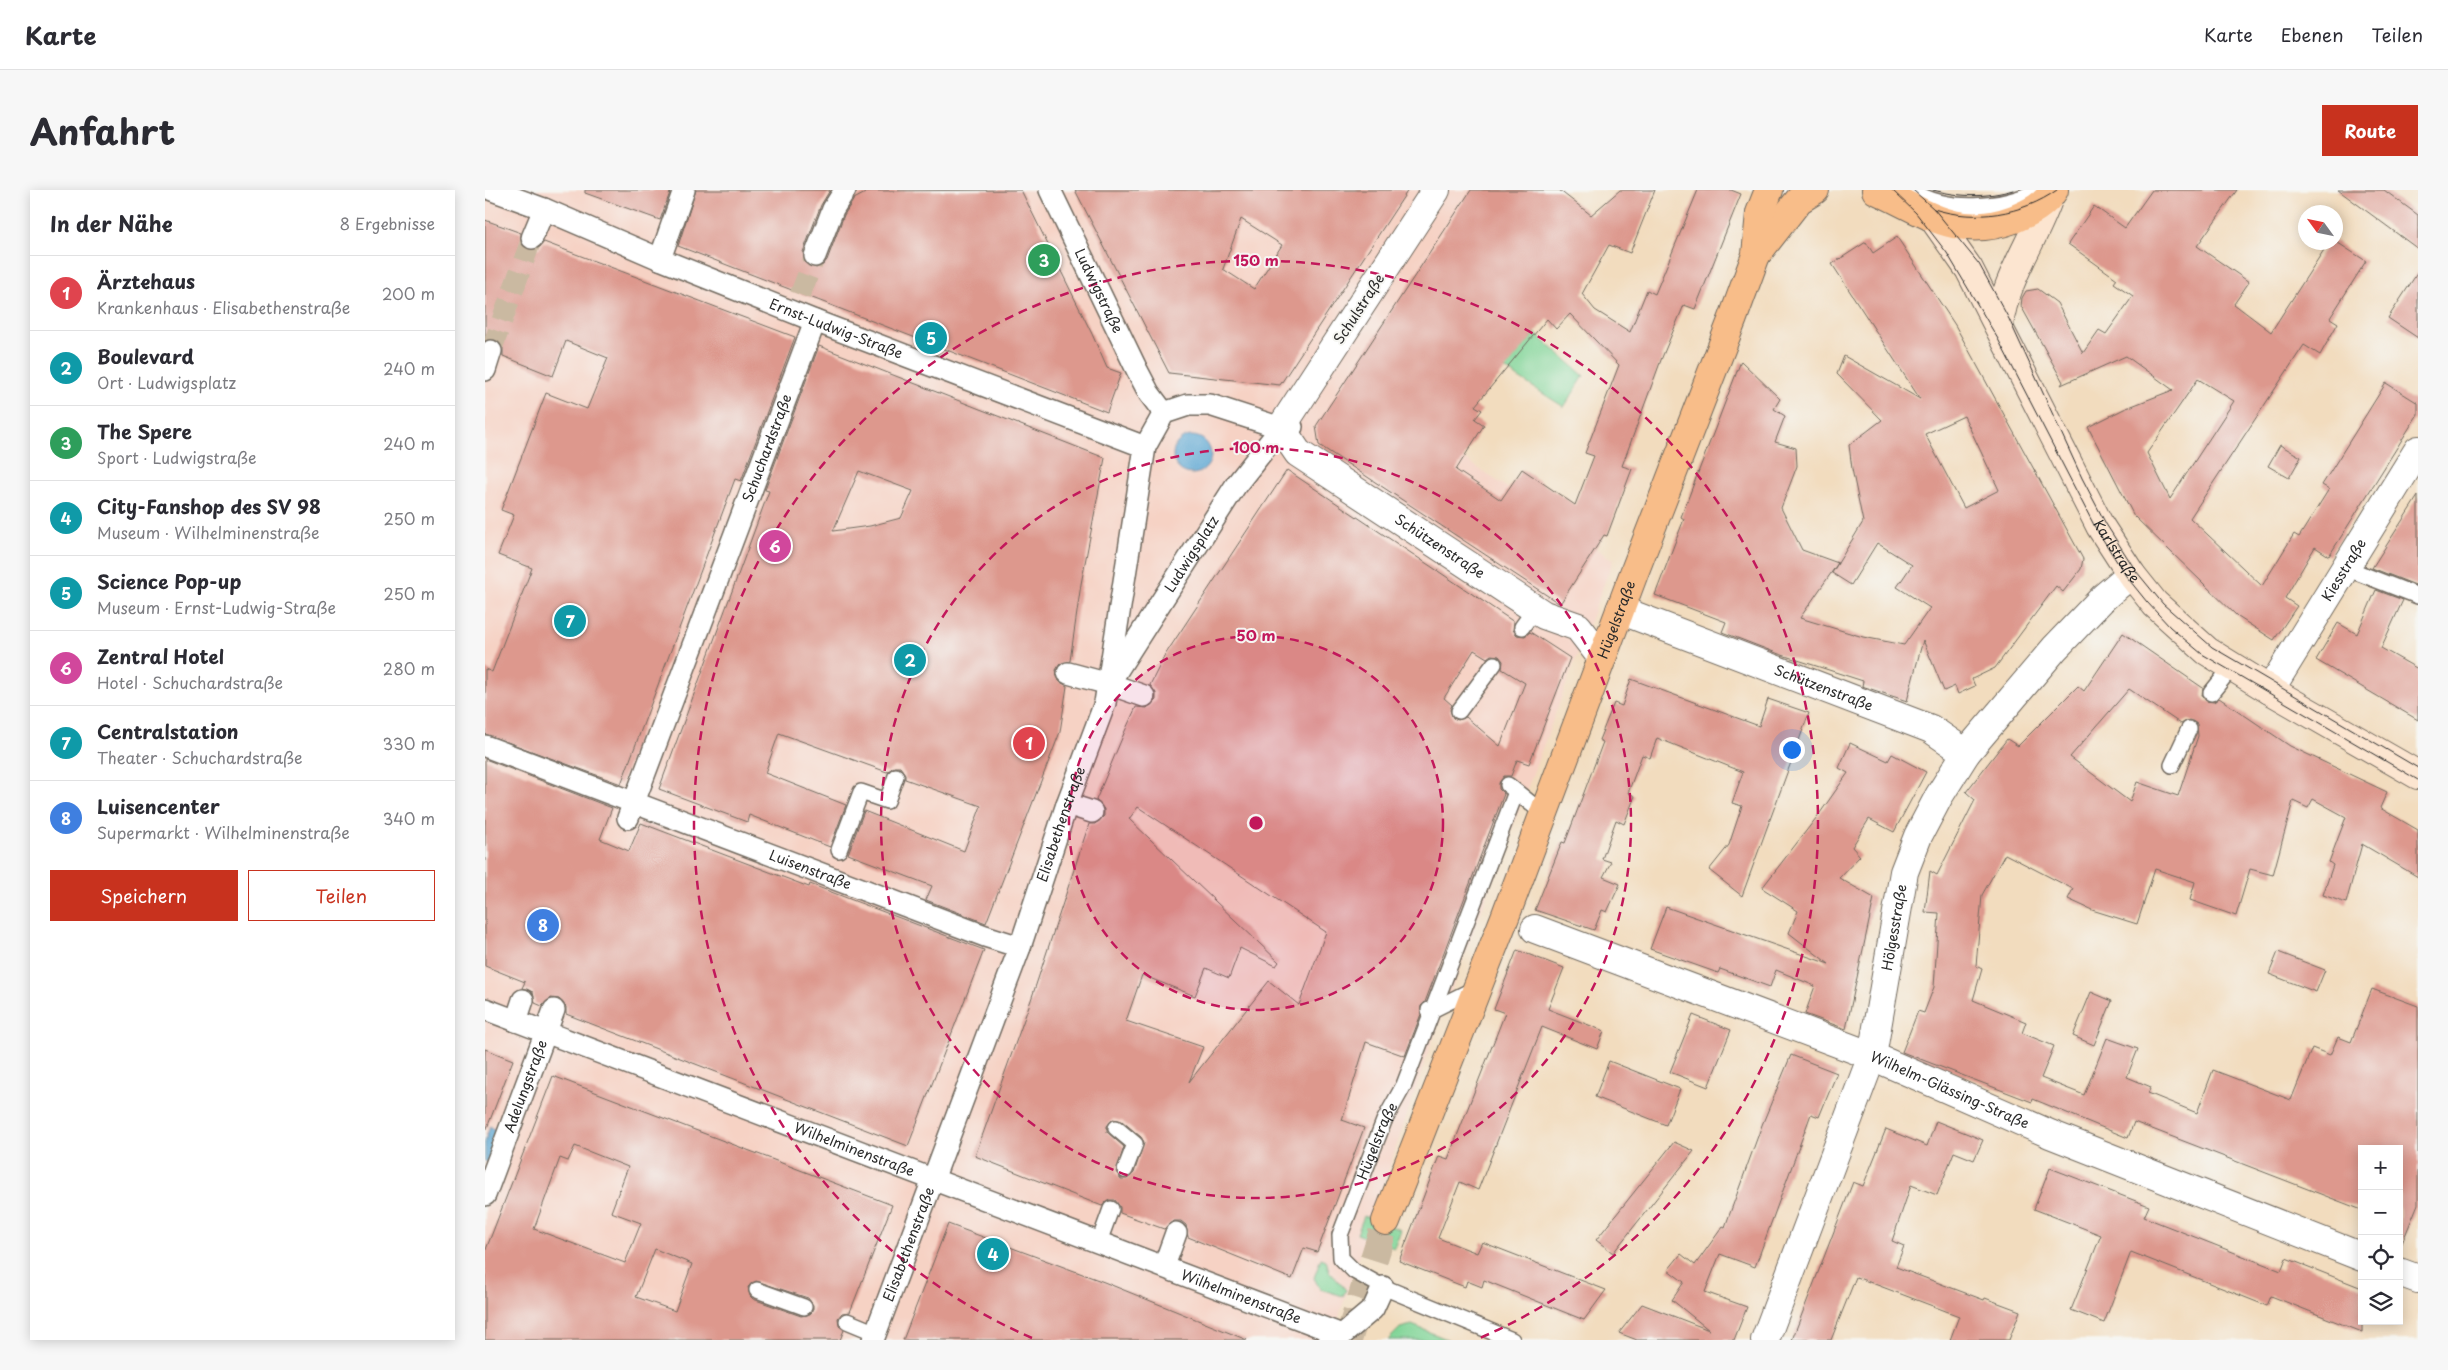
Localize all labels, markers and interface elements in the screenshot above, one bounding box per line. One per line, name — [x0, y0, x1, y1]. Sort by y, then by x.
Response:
text: Karte — [25, 17, 97, 53]
text: Karte — [2204, 21, 2253, 48]
text: Ebenen — [2281, 21, 2344, 48]
text: Teilen — [2372, 21, 2423, 48]
text: Anfahrt — [30, 104, 175, 157]
button: Route — [2322, 105, 2418, 156]
north arrow — [2298, 205, 2343, 250]
text: In der Nähe — [50, 207, 172, 239]
text: 8 Ergebnisse — [339, 211, 435, 235]
pin: 3 — [1028, 241, 1060, 279]
street label: Ludwigstraße — [1070, 245, 1129, 336]
text: 150 m — [1233, 248, 1279, 271]
text: Ärztehaus — [97, 267, 195, 295]
street label: Schulstraße — [1328, 269, 1389, 348]
text: 1 — [62, 281, 70, 305]
text: 200 m — [382, 281, 435, 305]
street label: Ernst-Ludwig-Straße — [766, 293, 906, 364]
text: Krankenhaus · Elisabethenstraße — [97, 295, 350, 319]
pin: 5 — [915, 319, 947, 357]
text: Boulevard — [97, 342, 194, 370]
text: 2 — [60, 356, 72, 380]
text: 240 m — [383, 356, 435, 380]
text: Ort · Ludwigsplatz — [97, 370, 236, 394]
street label: Schuchardstraße — [737, 391, 797, 505]
text: The Spere — [97, 417, 192, 445]
text: 3 — [61, 431, 71, 455]
text: 240 m — [383, 431, 435, 455]
text: 100 m — [1233, 435, 1279, 458]
text: Sport · Ludwigstraße — [97, 445, 257, 469]
text: City-Fanshop des SV 98 — [97, 492, 321, 520]
text: 4 — [61, 506, 71, 530]
text: 250 m — [384, 506, 435, 530]
street label: Schützenstraße — [1391, 508, 1489, 583]
street label: Ludwigsplatz — [1159, 511, 1224, 596]
street label: Karlstraße — [2089, 516, 2145, 587]
text: Museum · Wilhelminenstraße — [97, 520, 320, 544]
pin: 6 — [759, 527, 791, 565]
street label: Kiesstraße — [2316, 534, 2371, 605]
text: Science Pop-up — [97, 567, 241, 595]
street label: Hügelstraße — [1592, 577, 1640, 662]
text: 5 — [61, 581, 71, 605]
text: 250 m — [384, 581, 435, 605]
text: Museum · Ernst-Ludwig-Straße — [97, 595, 336, 619]
pin: 7 — [554, 602, 586, 640]
text: 50 m — [1237, 623, 1275, 646]
pin: 2 — [894, 641, 926, 679]
text: Zentral Hotel — [97, 642, 224, 670]
text: 6 — [60, 656, 72, 680]
text: 280 m — [383, 656, 435, 680]
street label: Schützenstraße — [1771, 659, 1876, 716]
text: Hotel · Schuchardstraße — [97, 670, 283, 694]
text: Centralstation — [97, 717, 239, 745]
pin: 1 — [1013, 724, 1045, 762]
text: 7 — [61, 731, 71, 755]
text: 330 m — [382, 731, 435, 755]
your location — [1779, 737, 1805, 763]
text: Theater · Schuchardstraße — [97, 745, 303, 769]
street label: Elisabethenstraße — [1031, 763, 1090, 885]
text: Luisencenter — [97, 792, 220, 820]
text: 8 — [61, 806, 71, 830]
text: 340 m — [383, 806, 435, 830]
centre of rings — [1247, 814, 1265, 832]
text: Supermarkt · Wilhelminenstraße — [97, 820, 350, 844]
street label: Luisenstraße — [766, 844, 855, 894]
button: Speichern — [50, 870, 238, 921]
button: Teilen — [248, 870, 435, 921]
street label: Hölgesstraße — [1876, 882, 1912, 972]
pin: 8 — [527, 906, 559, 944]
street label: Adelungstraße — [498, 1037, 552, 1135]
street label: Wilhelm-Glässing-Straße — [1867, 1046, 2033, 1134]
street label: Hügelstraße — [1351, 1098, 1402, 1183]
street label: Wilhelminenstraße — [791, 1117, 918, 1181]
map controls — [2358, 1145, 2403, 1325]
button: + — [2358, 1145, 2403, 1190]
street label: Elisabethenstraße — [877, 1184, 939, 1305]
button: − — [2358, 1190, 2403, 1235]
pin: 4 — [977, 1235, 1009, 1273]
button: locate — [2358, 1235, 2403, 1280]
street label: Wilhelminenstraße — [1178, 1264, 1305, 1329]
button: layers — [2358, 1280, 2403, 1325]

